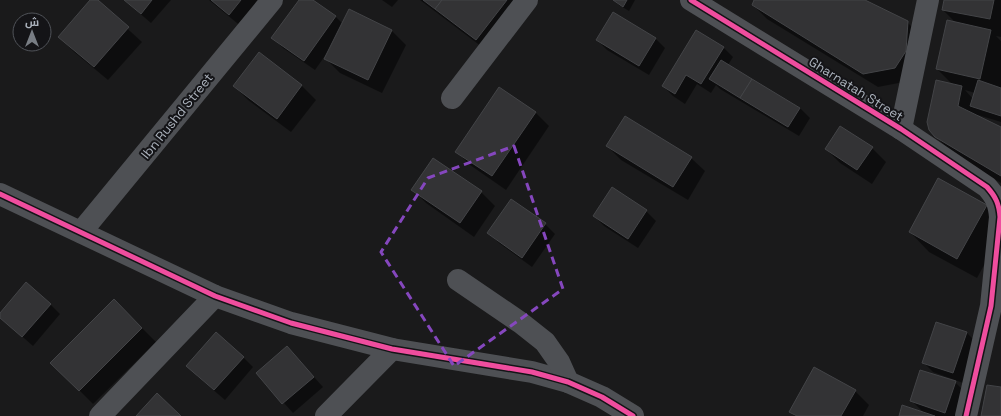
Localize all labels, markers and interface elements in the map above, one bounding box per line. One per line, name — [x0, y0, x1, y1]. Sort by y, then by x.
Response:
north arrow — [12, 12, 52, 52]
text: ش — [25, 15, 39, 29]
street label: Gharnatah Street — [806, 53, 906, 125]
street label: Ibn Rushd Street — [137, 70, 217, 162]

